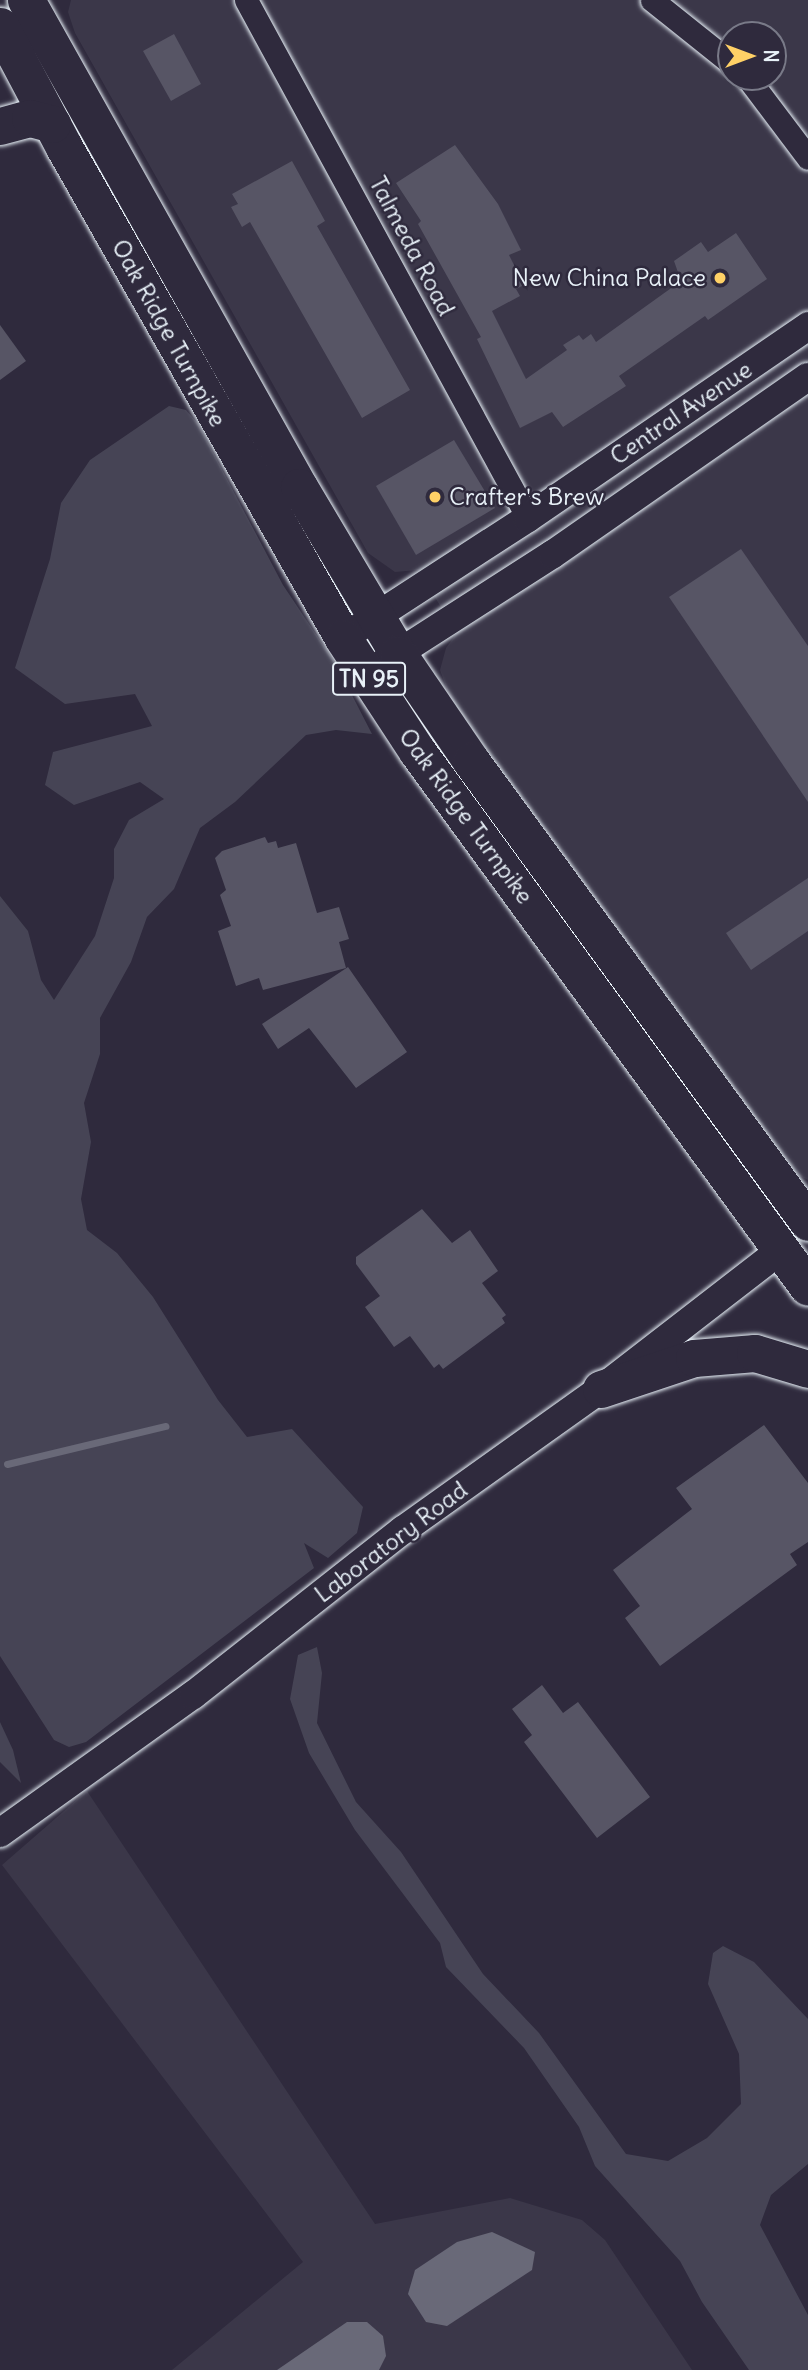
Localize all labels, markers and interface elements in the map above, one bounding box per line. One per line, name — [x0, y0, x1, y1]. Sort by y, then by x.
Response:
north arrow — [717, 21, 787, 91]
text: N — [759, 49, 783, 63]
street label: Talmeda Road — [363, 171, 461, 321]
street label: Oak Ridge Turnpike — [106, 234, 232, 432]
place label: New China Palace — [513, 264, 706, 292]
marker: New China Palace — [712, 270, 728, 286]
street label: Central Avenue — [605, 355, 757, 471]
place label: Crafter's Brew — [449, 483, 604, 511]
marker: Crafter's Brew — [427, 489, 443, 505]
road number: TN 95 — [330, 660, 408, 698]
street label: Oak Ridge Turnpike — [393, 723, 539, 909]
street label: Laboratory Road — [309, 1475, 473, 1609]

